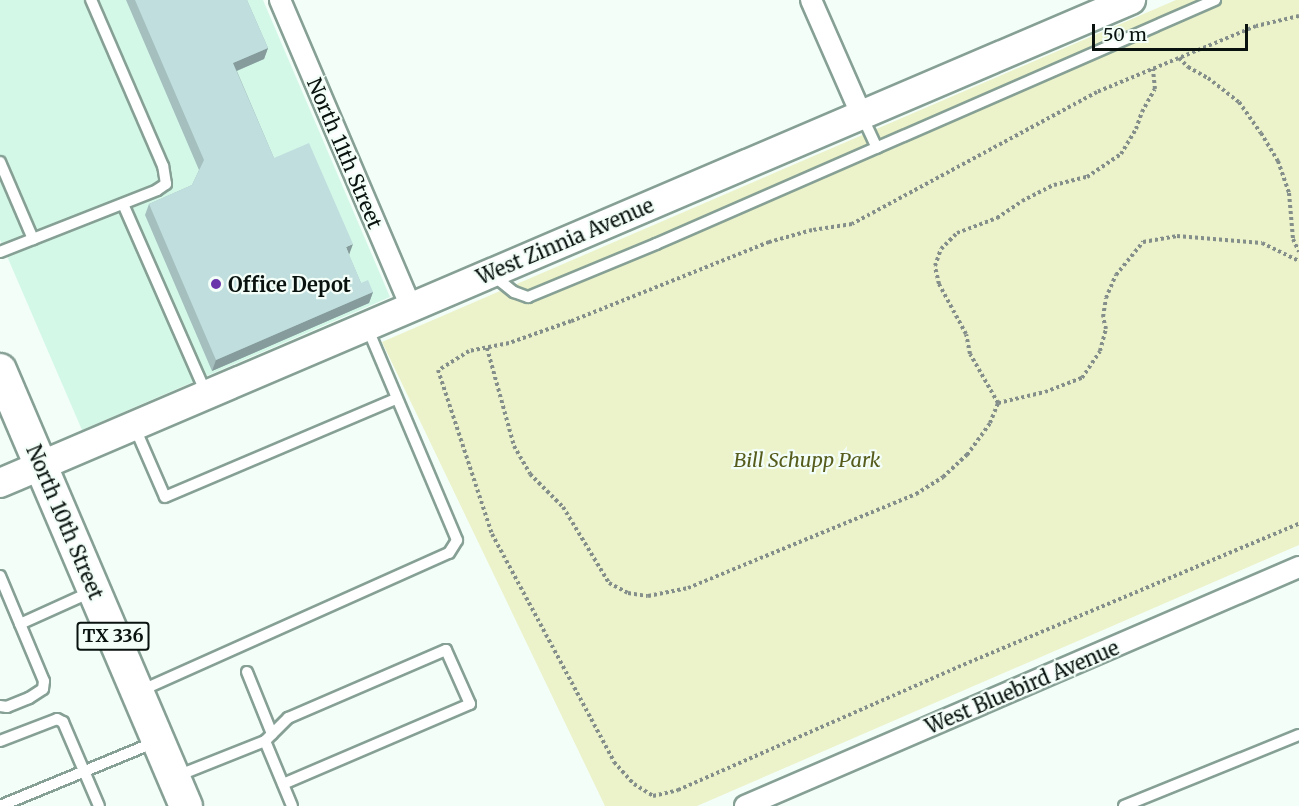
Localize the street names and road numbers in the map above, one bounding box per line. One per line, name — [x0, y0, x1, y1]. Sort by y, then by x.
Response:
street label: North 11th Street — [302, 74, 388, 232]
street label: West Zinnia Avenue — [473, 193, 657, 289]
street label: North 10th Street — [22, 441, 108, 603]
road number: TX 336 — [76, 621, 150, 651]
street label: West Bluebird Avenue — [922, 635, 1122, 739]

